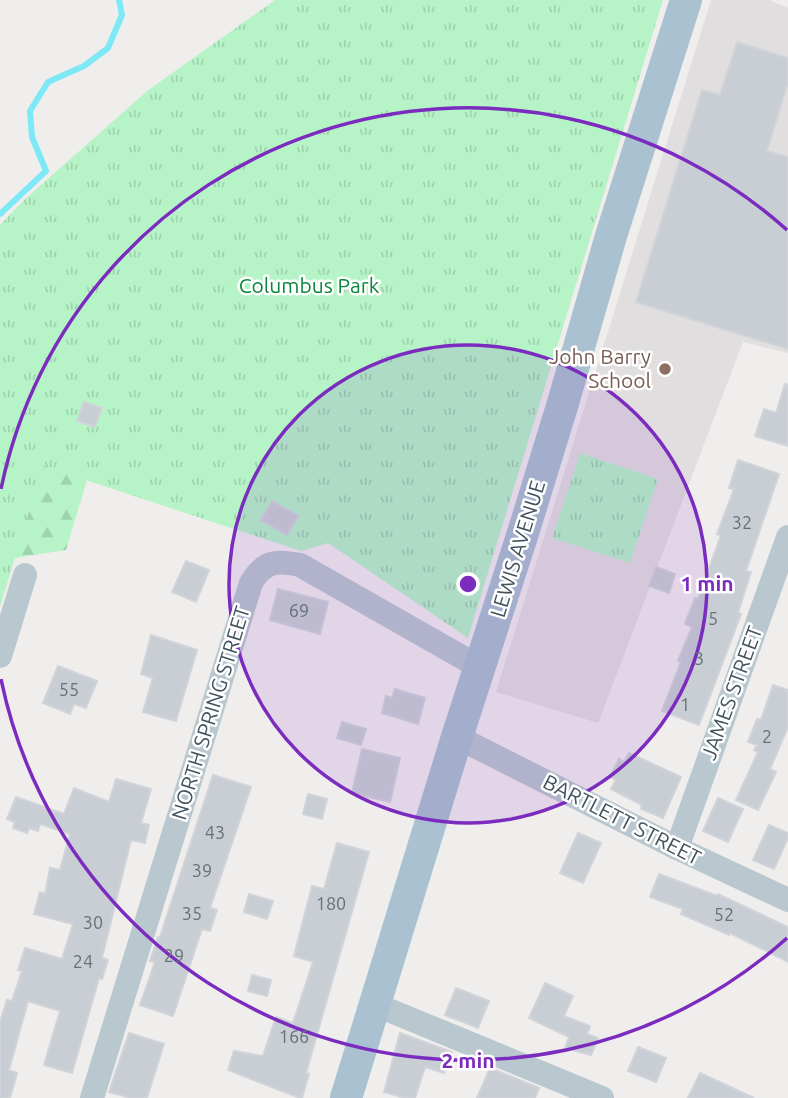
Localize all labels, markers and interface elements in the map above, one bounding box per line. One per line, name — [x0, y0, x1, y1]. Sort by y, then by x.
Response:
park label: Columbus Park — [239, 273, 380, 297]
place label: John Barry School — [549, 344, 651, 392]
marker: John Barry School — [657, 361, 673, 377]
street label: LEWIS AVENUE — [485, 477, 549, 620]
house number: 32 — [732, 512, 752, 532]
text: 1 min — [680, 571, 734, 595]
centre of rings — [456, 572, 480, 596]
house number: 69 — [289, 600, 309, 620]
street label: NORTH SPRING STREET — [166, 603, 254, 822]
house number: 5 — [708, 608, 718, 628]
street label: JAMES STREET — [696, 622, 767, 763]
house number: 3 — [694, 648, 704, 668]
house number: 55 — [59, 679, 79, 699]
house number: 1 — [680, 694, 690, 714]
house number: 2 — [762, 726, 772, 746]
street label: BARTLETT STREET — [540, 769, 706, 869]
house number: 43 — [205, 822, 225, 842]
house number: 39 — [192, 860, 212, 880]
house number: 180 — [316, 893, 346, 913]
house number: 35 — [182, 903, 202, 923]
house number: 52 — [714, 904, 734, 924]
house number: 30 — [83, 912, 103, 932]
house number: 29 — [164, 945, 184, 965]
house number: 24 — [73, 951, 93, 971]
house number: 166 — [279, 1026, 309, 1046]
text: 2 min — [441, 1048, 495, 1072]

